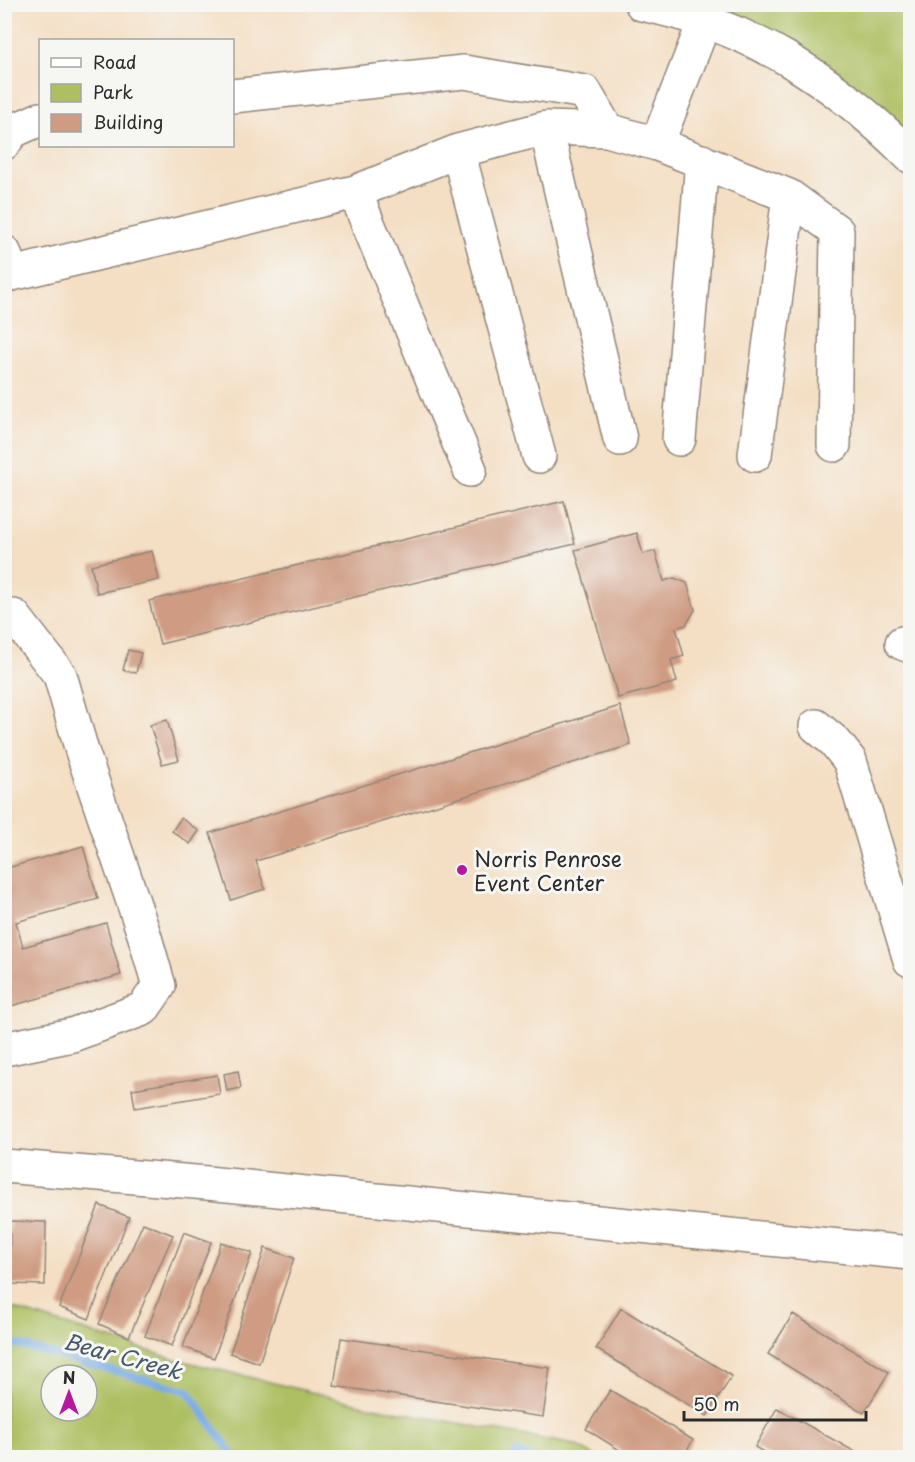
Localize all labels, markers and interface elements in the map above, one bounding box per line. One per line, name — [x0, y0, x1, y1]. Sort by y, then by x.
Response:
legend — [39, 39, 234, 147]
text: Road — [93, 48, 137, 75]
text: Park — [93, 78, 133, 105]
text: Building — [93, 108, 163, 135]
place label: Norris Penrose Event Center — [474, 842, 622, 898]
marker: Norris Penrose Event Center — [455, 863, 469, 877]
water label: Bear Creek — [60, 1323, 187, 1387]
north arrow — [39, 1363, 99, 1423]
text: N — [63, 1365, 75, 1389]
scale bar — [684, 1384, 866, 1422]
text: 50 m — [693, 1390, 740, 1417]

